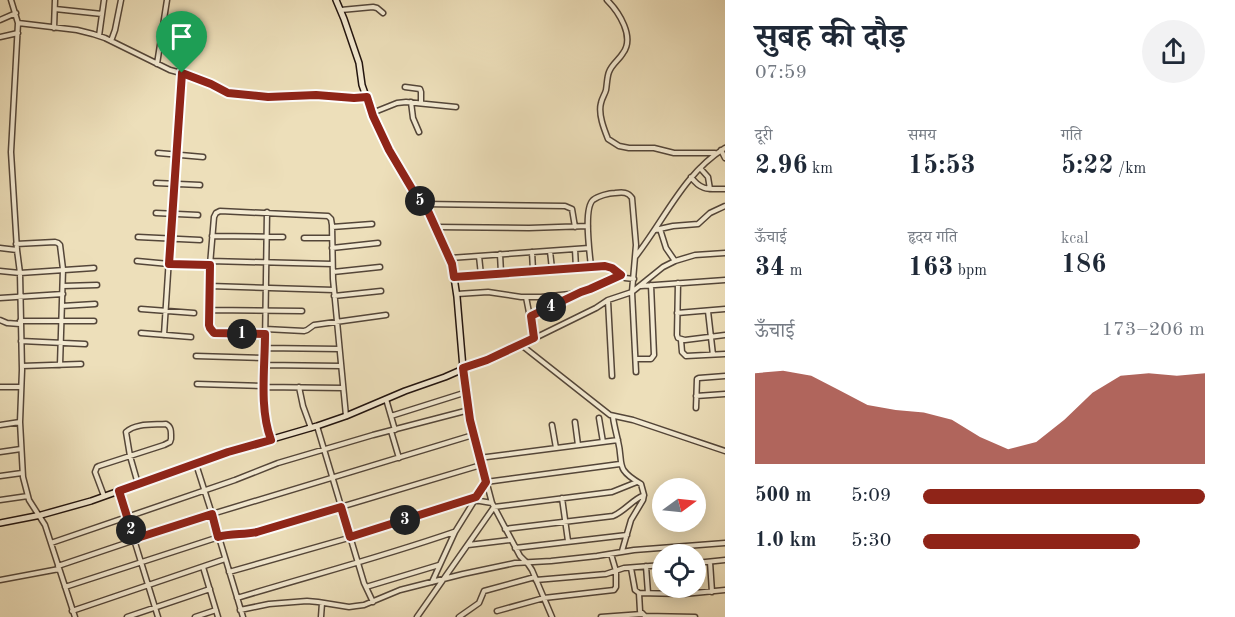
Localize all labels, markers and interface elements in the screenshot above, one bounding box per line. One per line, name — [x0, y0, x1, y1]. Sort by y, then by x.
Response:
pin — [156, 11, 207, 73]
icon: arrive — [165, 20, 198, 53]
button: share — [1142, 20, 1205, 83]
text: सुबह की दौड़ — [755, 22, 906, 55]
text: 07:59 — [755, 63, 807, 83]
text: दूरी — [755, 128, 772, 144]
text: समय — [908, 128, 936, 144]
text: गति — [1061, 128, 1082, 144]
text: 2.96 — [755, 153, 808, 179]
text: 15:53 — [908, 153, 976, 179]
text: 5:22 — [1061, 153, 1114, 179]
text: km — [808, 161, 833, 177]
text: /km — [1114, 161, 1146, 177]
pin: 5 — [405, 186, 435, 216]
text: 5 — [415, 193, 425, 209]
text: ऊँचाई — [755, 230, 787, 246]
text: हृदय गति — [908, 230, 957, 246]
text: kcal — [1061, 231, 1089, 247]
text: 186 — [1061, 252, 1106, 278]
text: 34 — [755, 255, 785, 281]
text: 163 — [908, 255, 953, 281]
text: m — [785, 263, 802, 279]
text: bpm — [953, 263, 987, 279]
pin: 4 — [536, 292, 566, 322]
text: 4 — [546, 299, 556, 315]
pin: 1 — [227, 319, 257, 349]
text: 173–206 m — [1102, 320, 1205, 340]
text: ऊँचाई — [755, 322, 794, 342]
text: 1 — [237, 326, 247, 342]
north arrow — [652, 478, 706, 532]
map controls — [652, 478, 706, 598]
text: 500 m — [755, 486, 811, 506]
text: 5:09 — [851, 486, 891, 506]
pin: 3 — [390, 505, 420, 535]
text: 3 — [400, 512, 410, 528]
pin: 2 — [116, 515, 146, 545]
text: 2 — [126, 522, 136, 538]
text: 1.0 km — [755, 531, 817, 551]
text: 5:30 — [851, 531, 891, 551]
button: locate — [652, 544, 706, 598]

